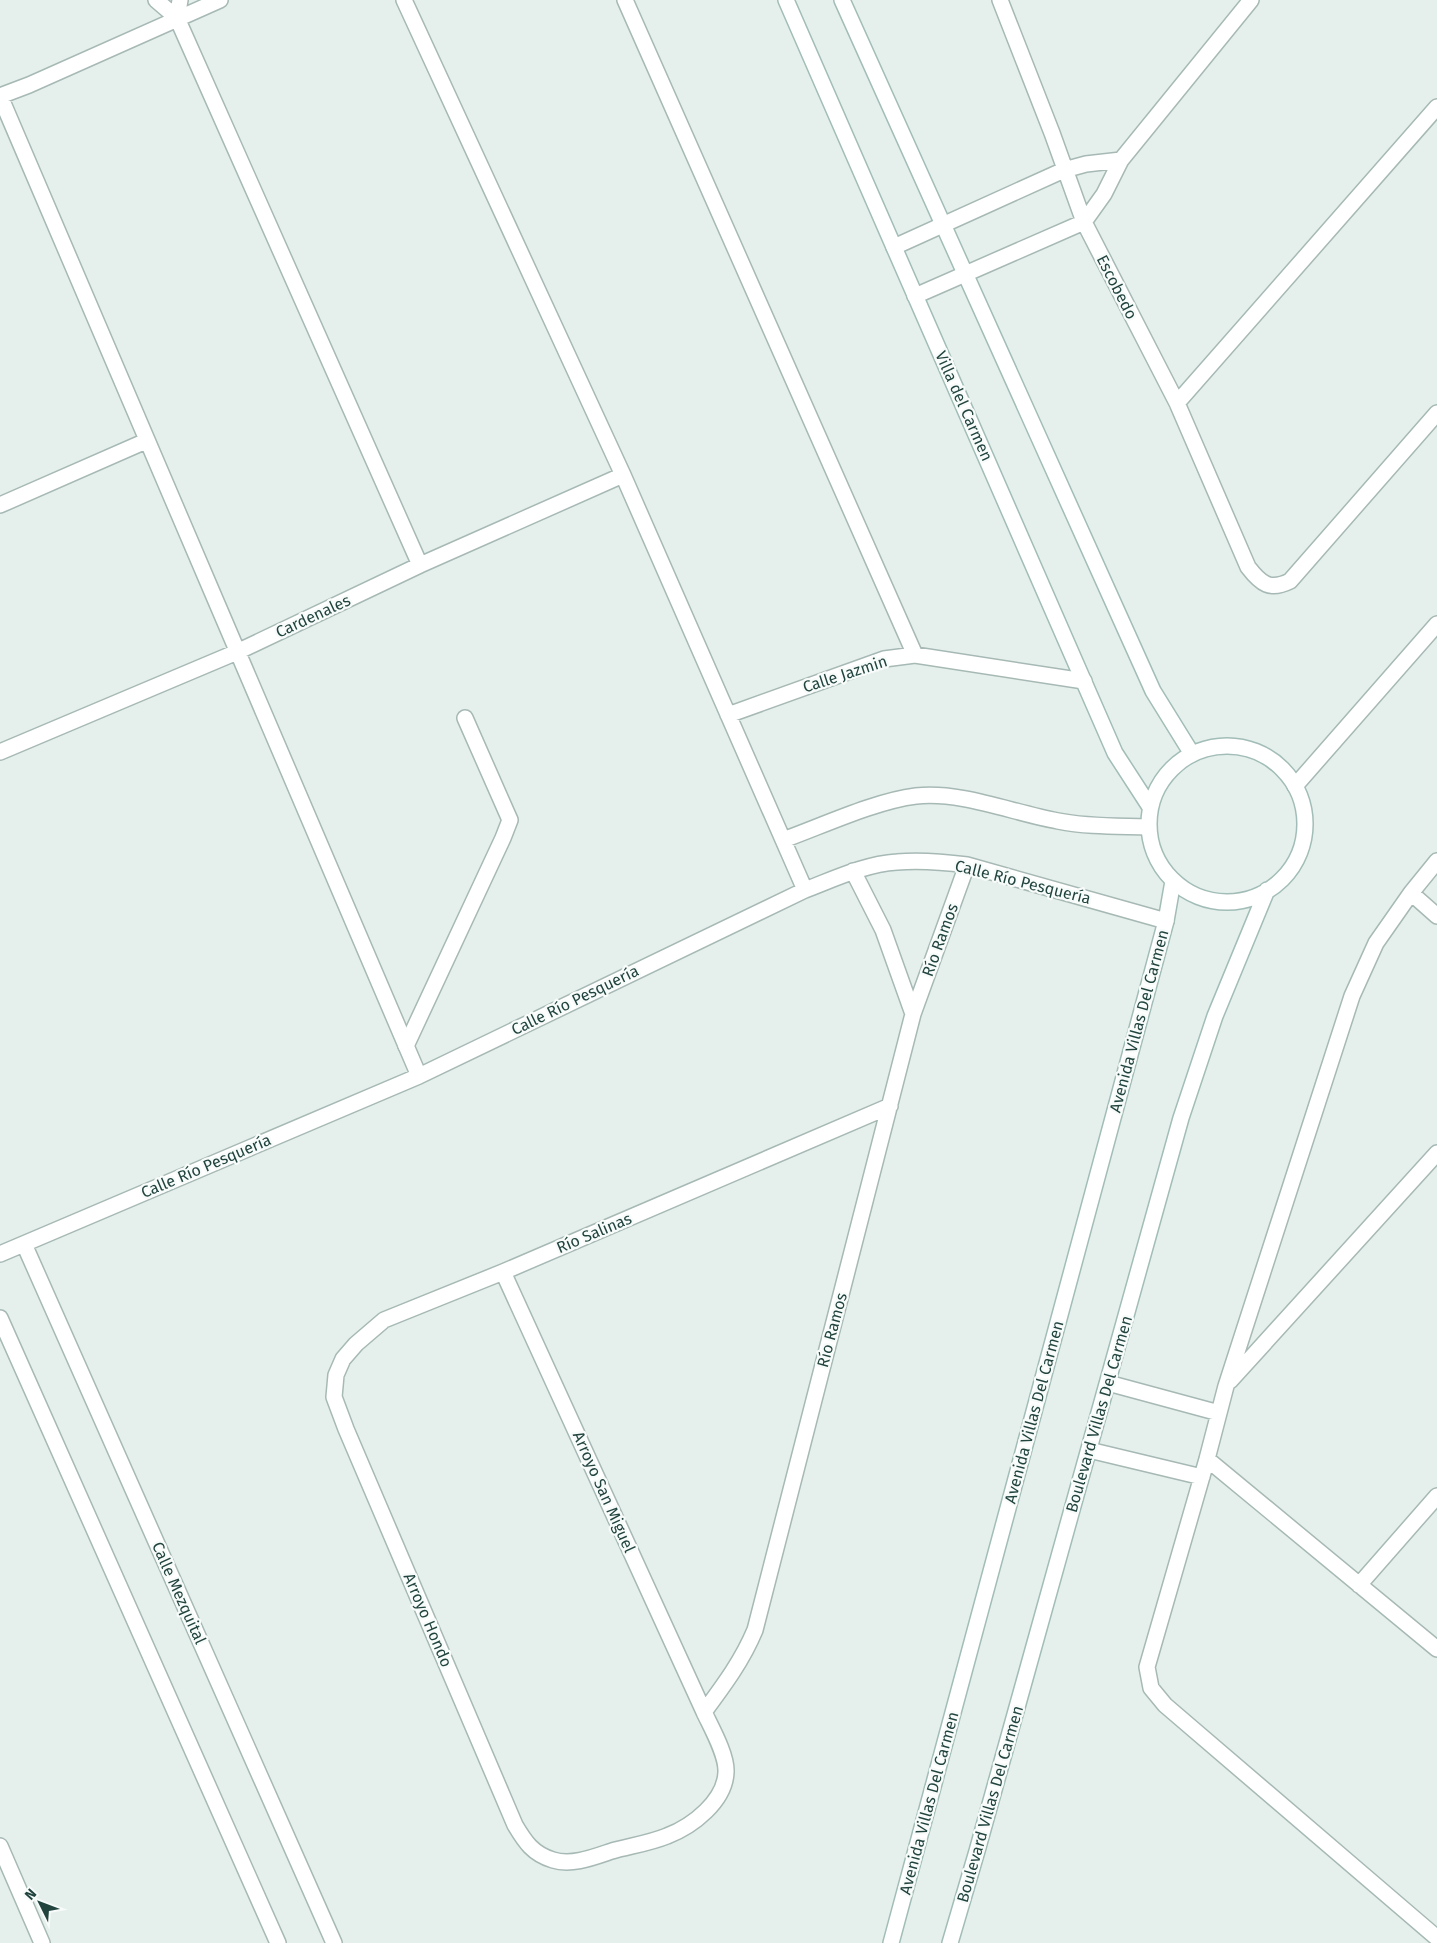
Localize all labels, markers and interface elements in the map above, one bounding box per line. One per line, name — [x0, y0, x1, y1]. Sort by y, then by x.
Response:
street label: Escobedo — [1093, 252, 1141, 322]
street label: Villa del Carmen — [931, 348, 997, 464]
street label: Cardenales — [273, 590, 353, 642]
street label: Calle Jazmin — [800, 651, 890, 697]
street label: Calle Río Pesquería — [953, 856, 1093, 908]
street label: Río Ramos — [918, 901, 962, 979]
street label: Avenida Villas Del Carmen — [1105, 928, 1173, 1114]
street label: Calle Río Pesquería — [508, 961, 642, 1039]
street label: Calle Río Pesquería — [138, 1130, 274, 1202]
street label: Río Salinas — [554, 1209, 634, 1257]
street label: Río Ramos — [813, 1291, 851, 1369]
street label: Boulevard Villas Del Carmen — [1062, 1313, 1136, 1515]
street label: Avenida Villas Del Carmen — [1000, 1319, 1068, 1505]
street label: Arroyo San Miguel — [569, 1428, 639, 1556]
street label: Calle Mezquital — [148, 1539, 210, 1647]
street label: Arroyo Hondo — [400, 1570, 456, 1670]
street label: Boulevard Villas Del Carmen — [953, 1703, 1027, 1905]
street label: Avenida Villas Del Carmen — [895, 1710, 963, 1896]
north arrow — [15, 1878, 65, 1928]
text: N — [21, 1885, 40, 1904]

